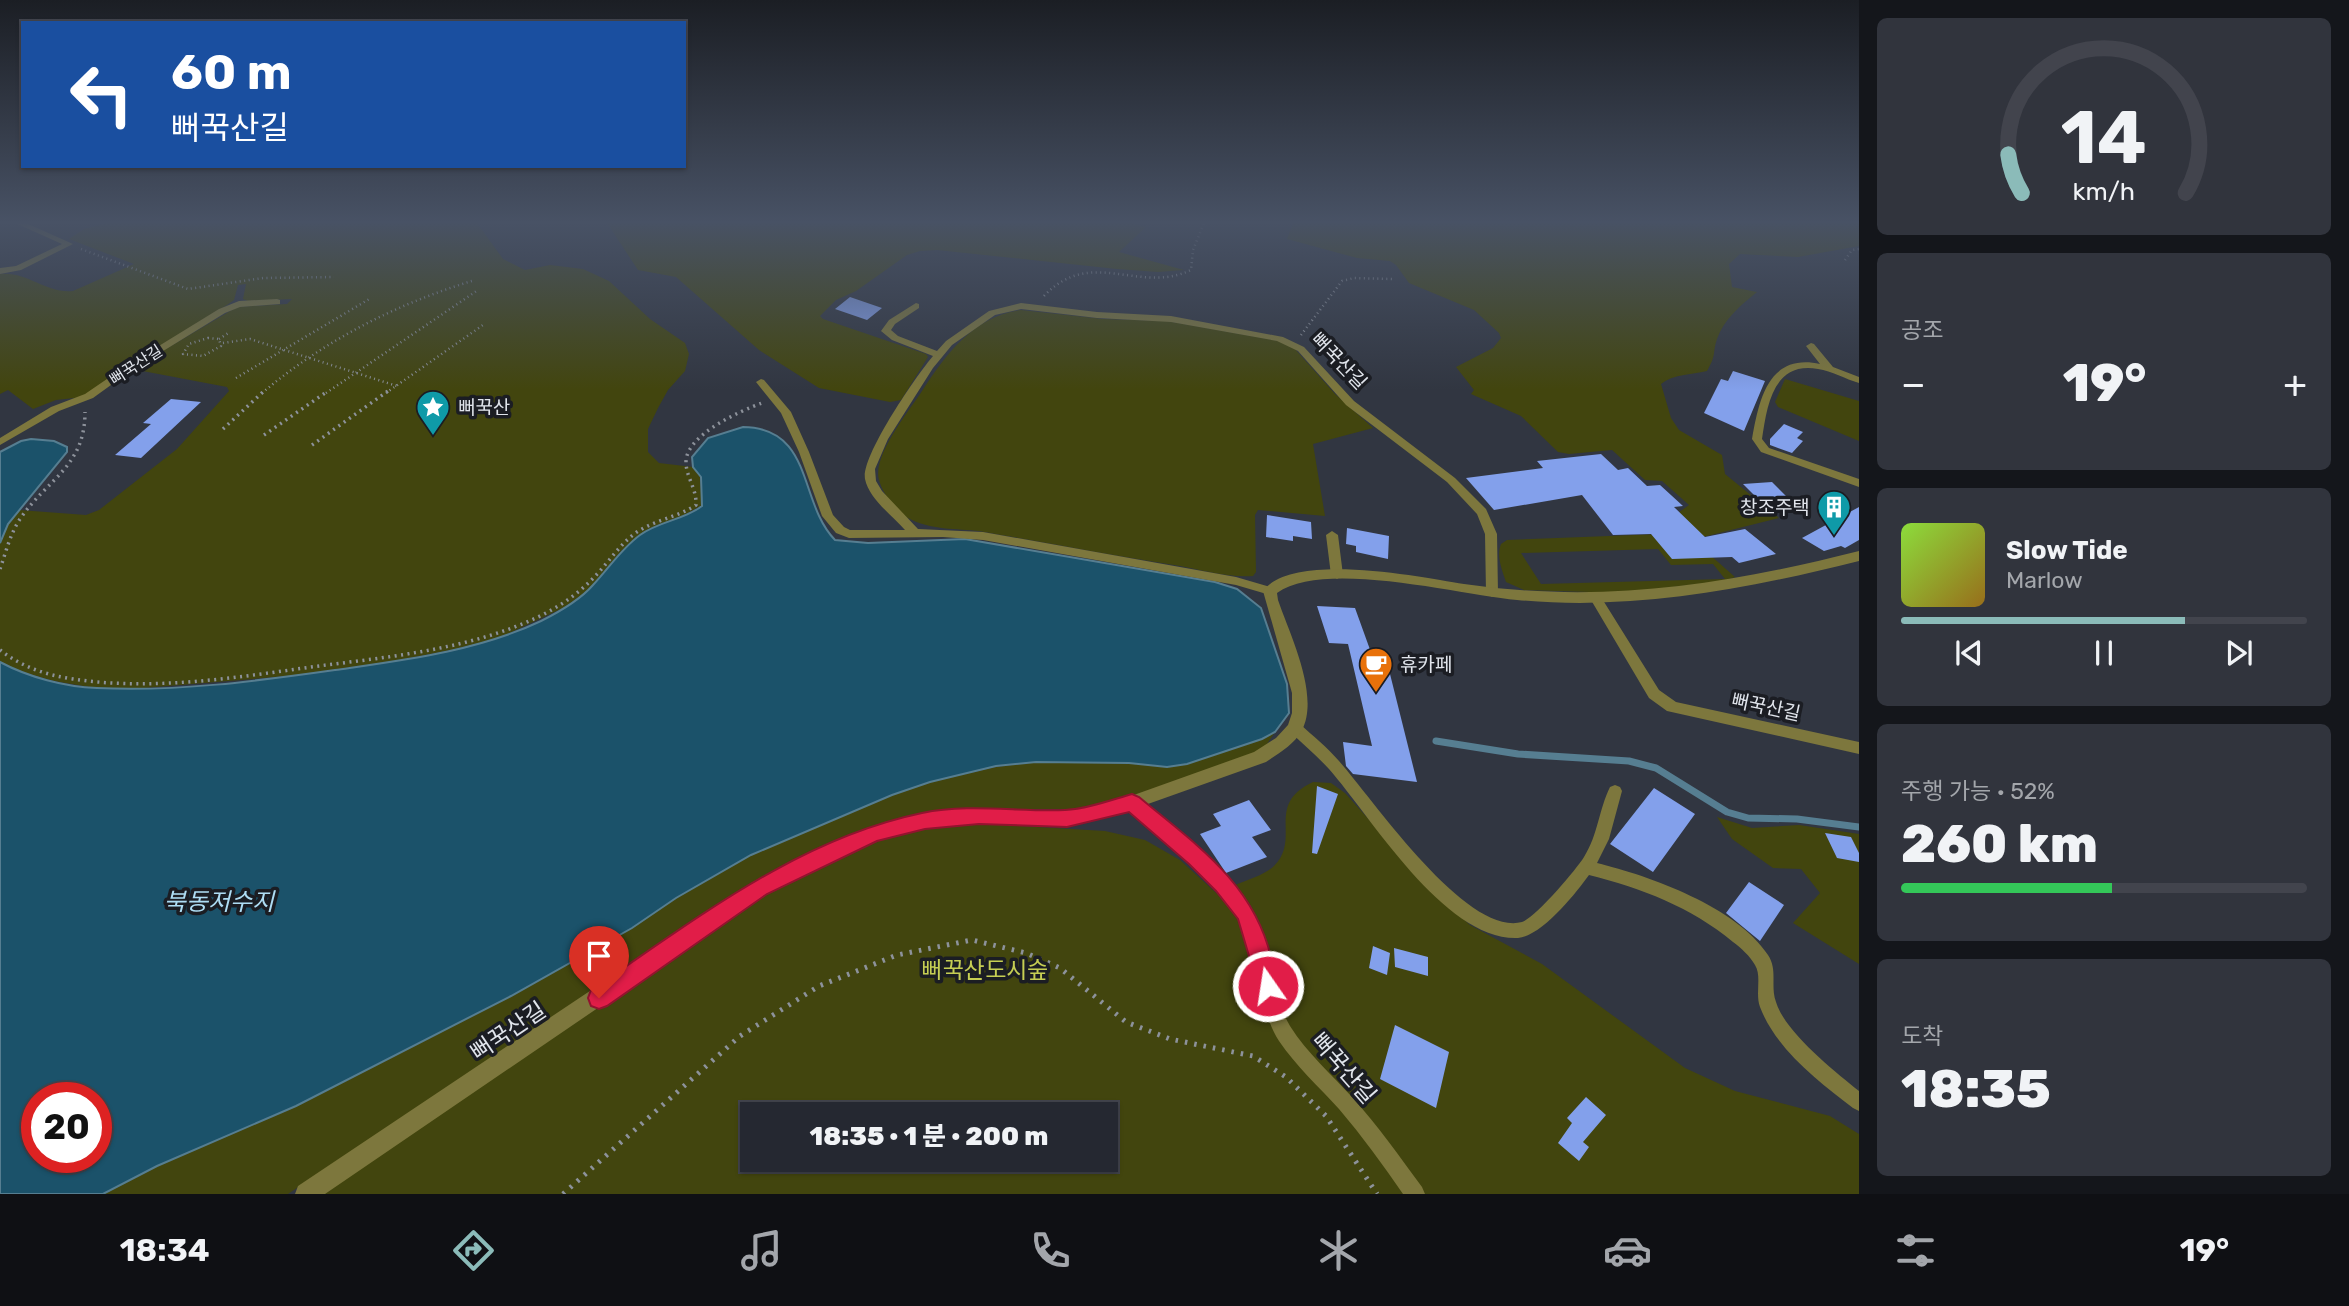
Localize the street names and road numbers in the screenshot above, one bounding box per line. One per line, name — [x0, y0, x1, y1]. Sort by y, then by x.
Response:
street label: 뻐꾹산길 — [1306, 328, 1372, 394]
street label: 뻐꾹산길 — [106, 341, 166, 389]
street label: 뻐꾹산길 — [1729, 688, 1803, 726]
street label: 뻐꾹산길 — [465, 996, 551, 1066]
street label: 뻐꾹산길 — [1306, 1027, 1382, 1109]

